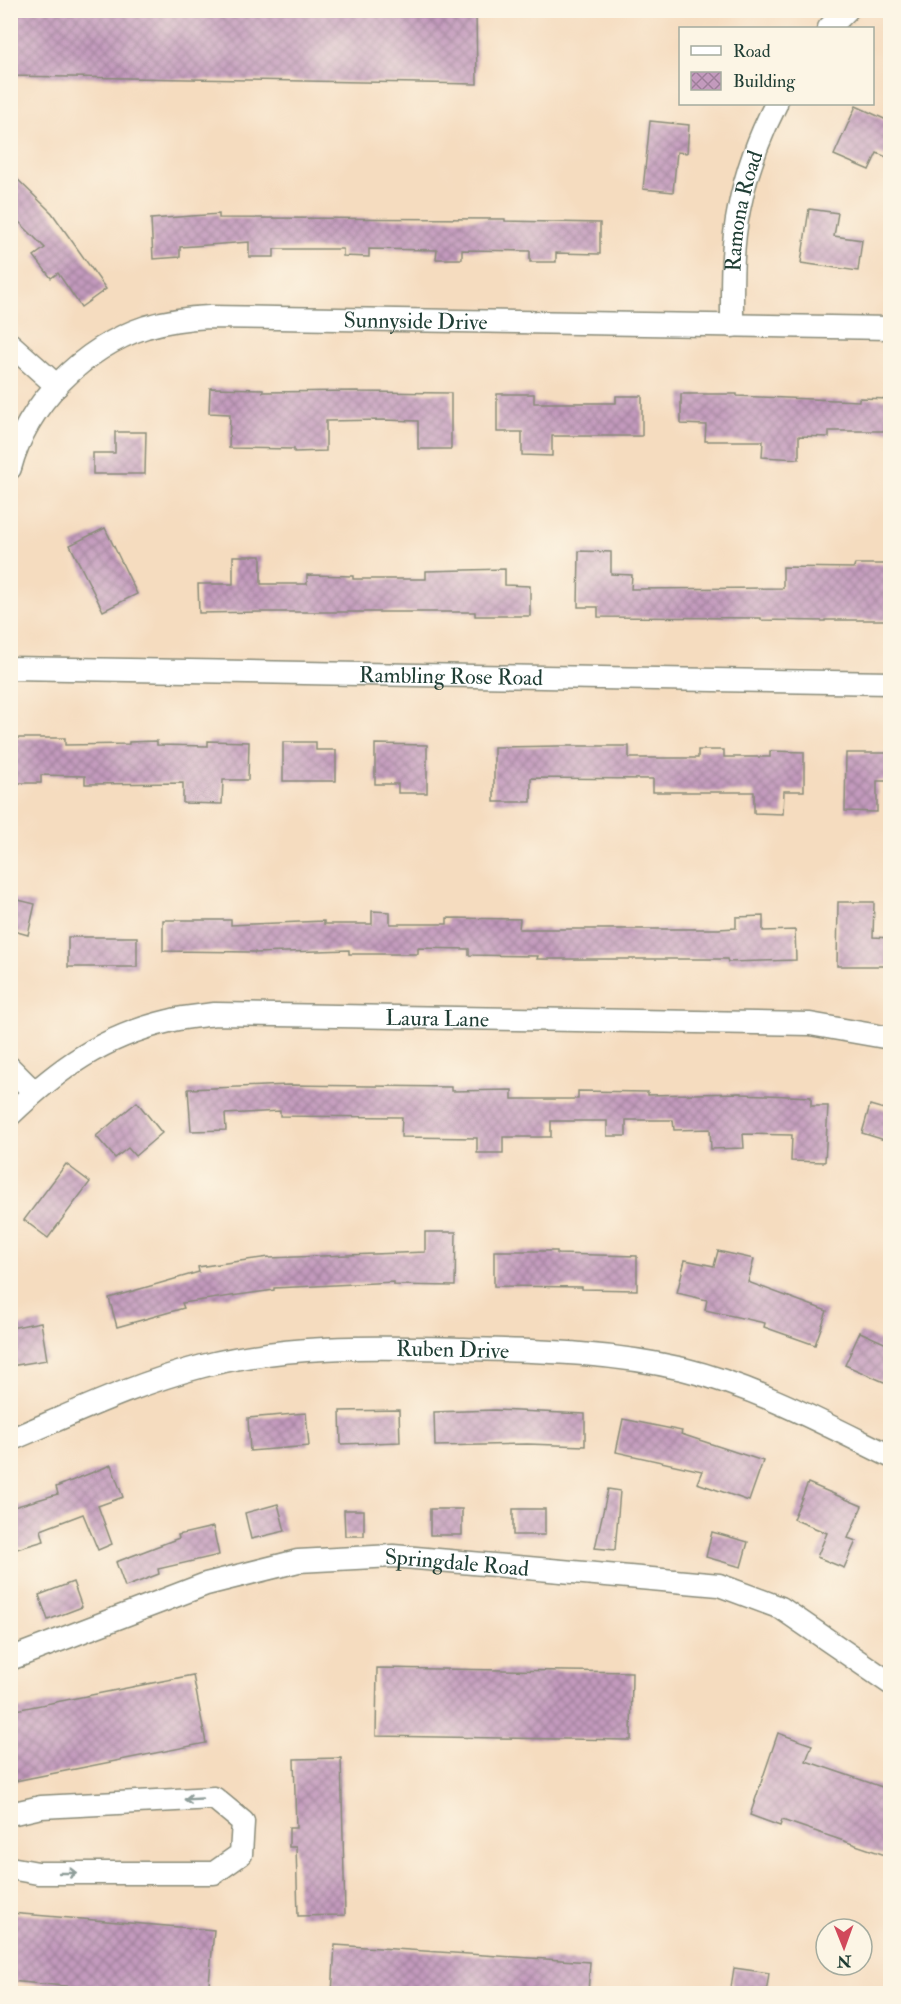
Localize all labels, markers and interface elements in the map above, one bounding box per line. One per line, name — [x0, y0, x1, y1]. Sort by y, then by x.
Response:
legend — [679, 27, 874, 105]
text: Road — [733, 40, 771, 63]
text: Building — [733, 70, 796, 93]
street label: Ramona Road — [719, 147, 769, 272]
street label: Sunnyside Drive — [343, 306, 488, 336]
street label: Rambling Rose Road — [359, 661, 543, 692]
street label: Laura Lane — [385, 1004, 489, 1034]
street label: Ruben Drive — [396, 1335, 510, 1365]
street label: Springdale Road — [384, 1543, 530, 1583]
one-way arrow — [184, 1794, 204, 1805]
one-way arrow — [58, 1867, 78, 1879]
north arrow — [814, 1917, 874, 1977]
text: N — [836, 1951, 853, 1971]

